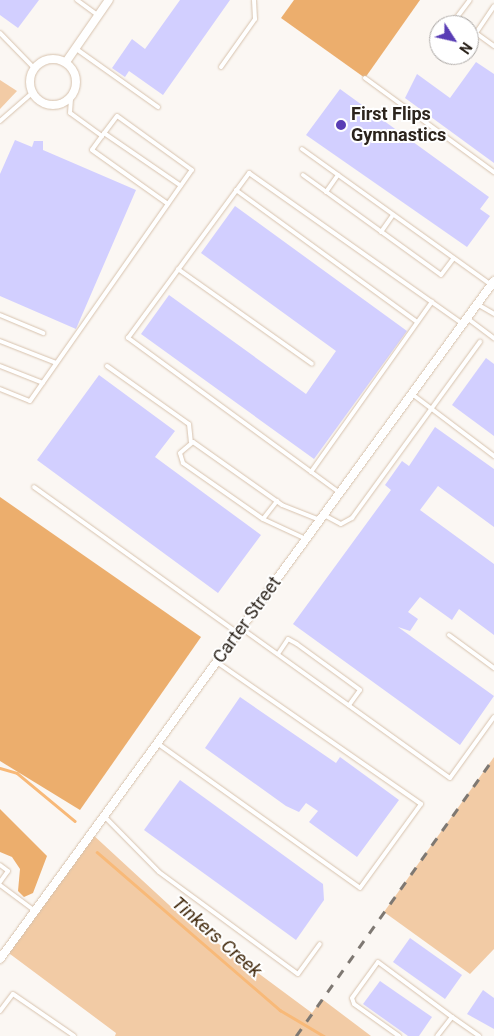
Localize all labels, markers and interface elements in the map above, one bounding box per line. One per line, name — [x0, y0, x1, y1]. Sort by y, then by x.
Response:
north arrow — [429, 15, 479, 65]
text: N — [456, 39, 475, 57]
place label: First Flips Gymnastics — [351, 104, 446, 146]
marker: First Flips Gymnastics — [335, 119, 347, 131]
street label: Carter Street — [208, 573, 286, 667]
water label: Tinkers Creek — [167, 892, 267, 982]

